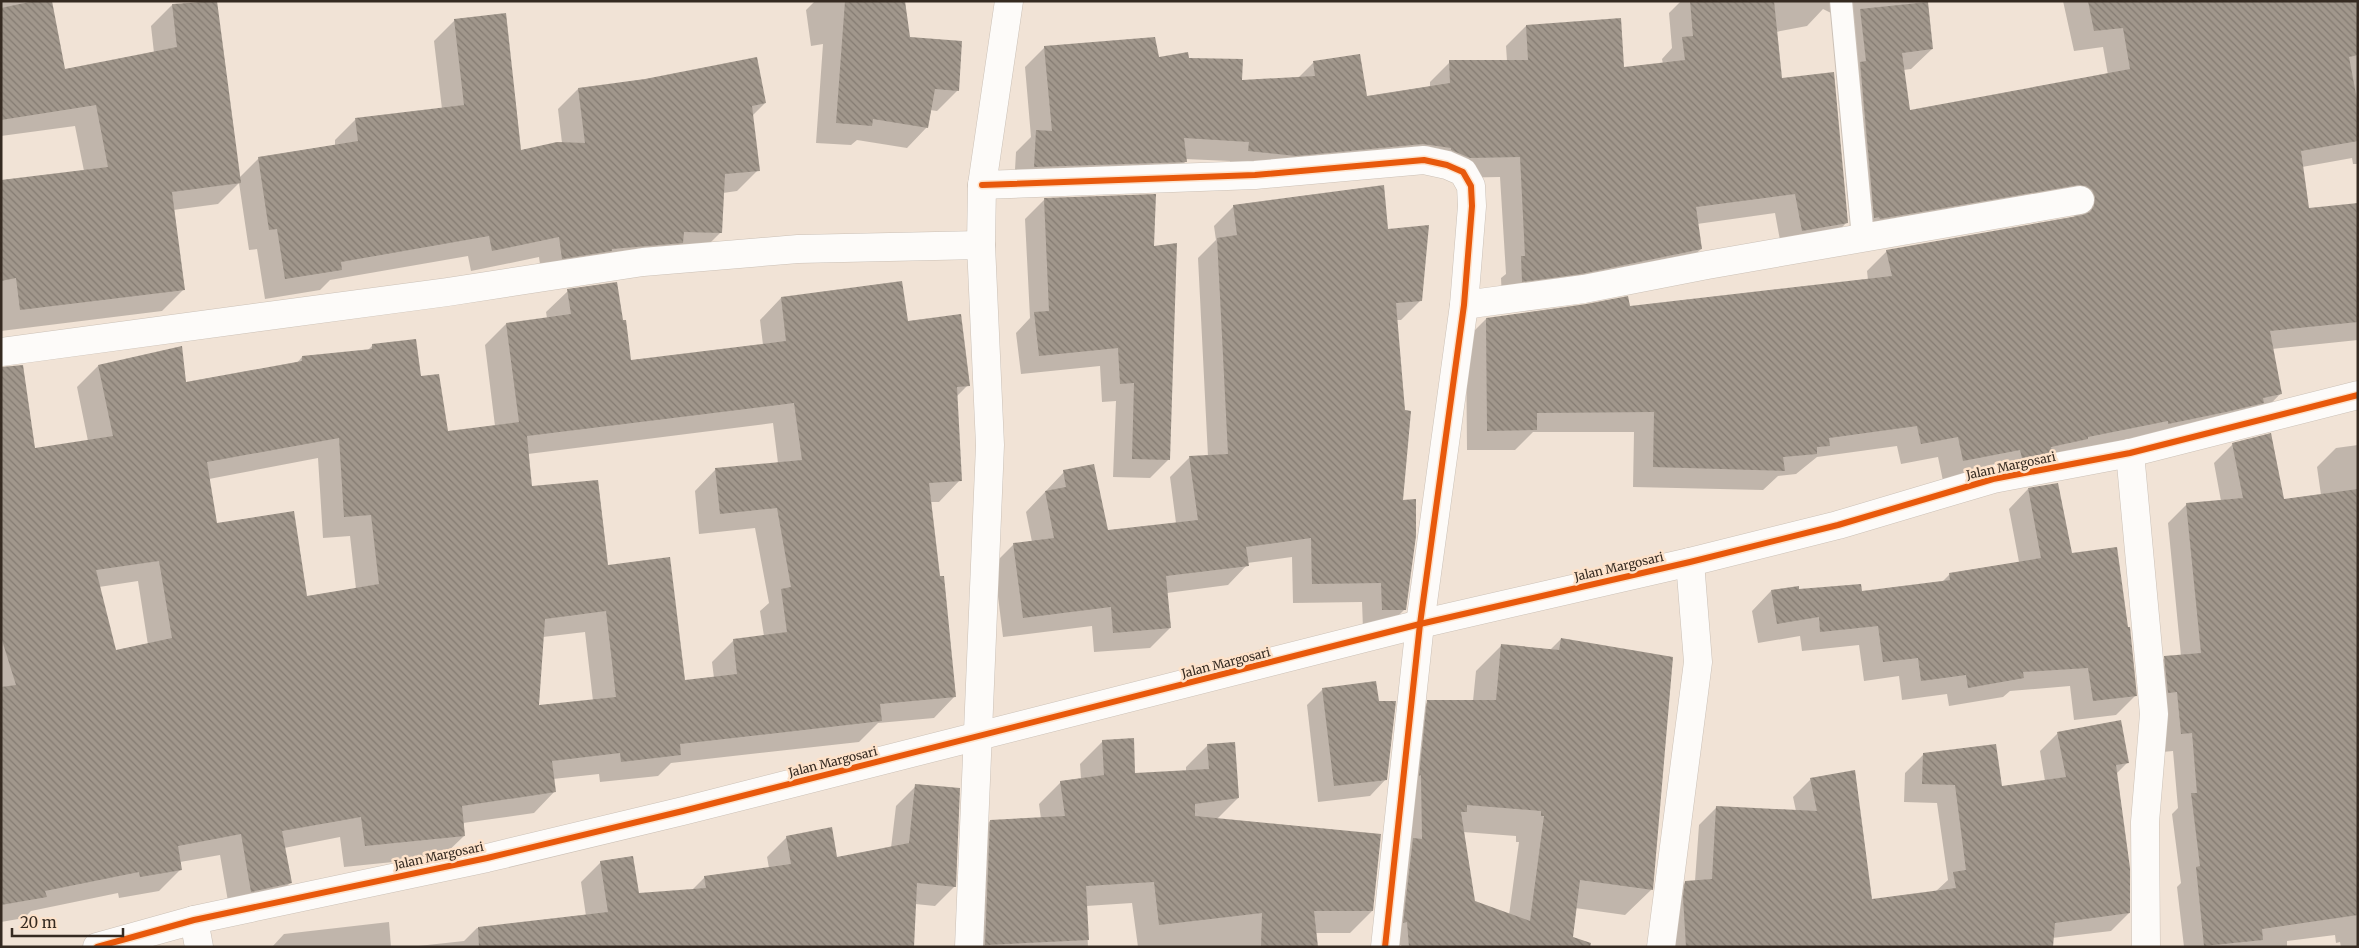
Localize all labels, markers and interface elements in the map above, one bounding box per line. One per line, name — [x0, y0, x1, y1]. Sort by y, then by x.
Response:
street label: Jalan Margosari — [1964, 449, 2057, 483]
street label: Jalan Margosari — [1572, 549, 1665, 584]
street label: Jalan Margosari — [1179, 644, 1272, 681]
street label: Jalan Margosari — [786, 743, 879, 780]
street label: Jalan Margosari — [392, 839, 485, 873]
scale bar — [12, 906, 124, 938]
text: 20 m — [20, 913, 57, 932]

